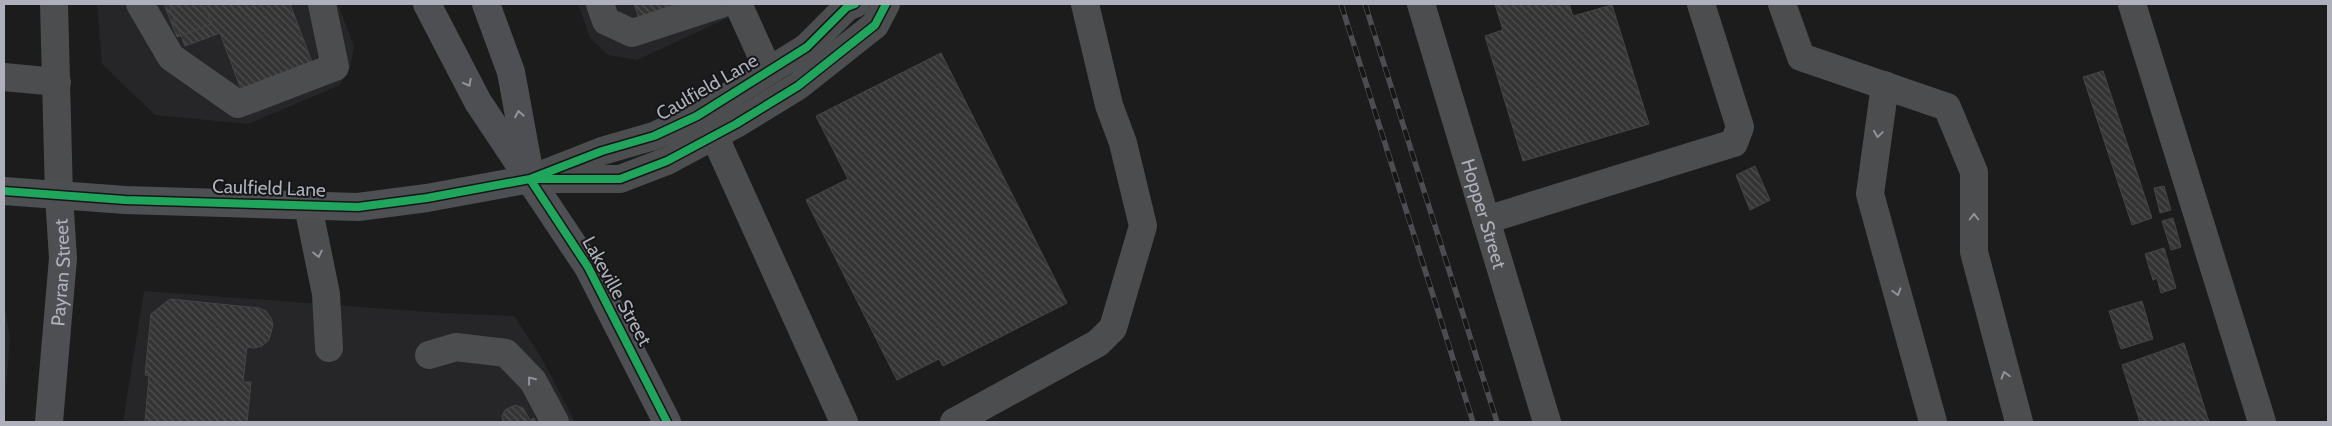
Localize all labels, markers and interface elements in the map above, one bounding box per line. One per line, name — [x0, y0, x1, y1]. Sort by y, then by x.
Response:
street label: Caulfield Lane — [652, 49, 762, 125]
one-way arrow — [462, 78, 472, 87]
one-way arrow — [514, 109, 524, 118]
one-way arrow — [1873, 130, 1884, 138]
street label: Hopper Street — [1457, 156, 1512, 272]
street label: Caulfield Lane — [212, 175, 326, 201]
one-way arrow — [1969, 213, 1979, 220]
street label: Payran Street — [46, 217, 75, 327]
street label: Lakeville Street — [577, 232, 657, 350]
one-way arrow — [312, 249, 323, 258]
one-way arrow — [1891, 288, 1902, 296]
one-way arrow — [2001, 372, 2011, 380]
one-way arrow — [528, 377, 536, 386]

